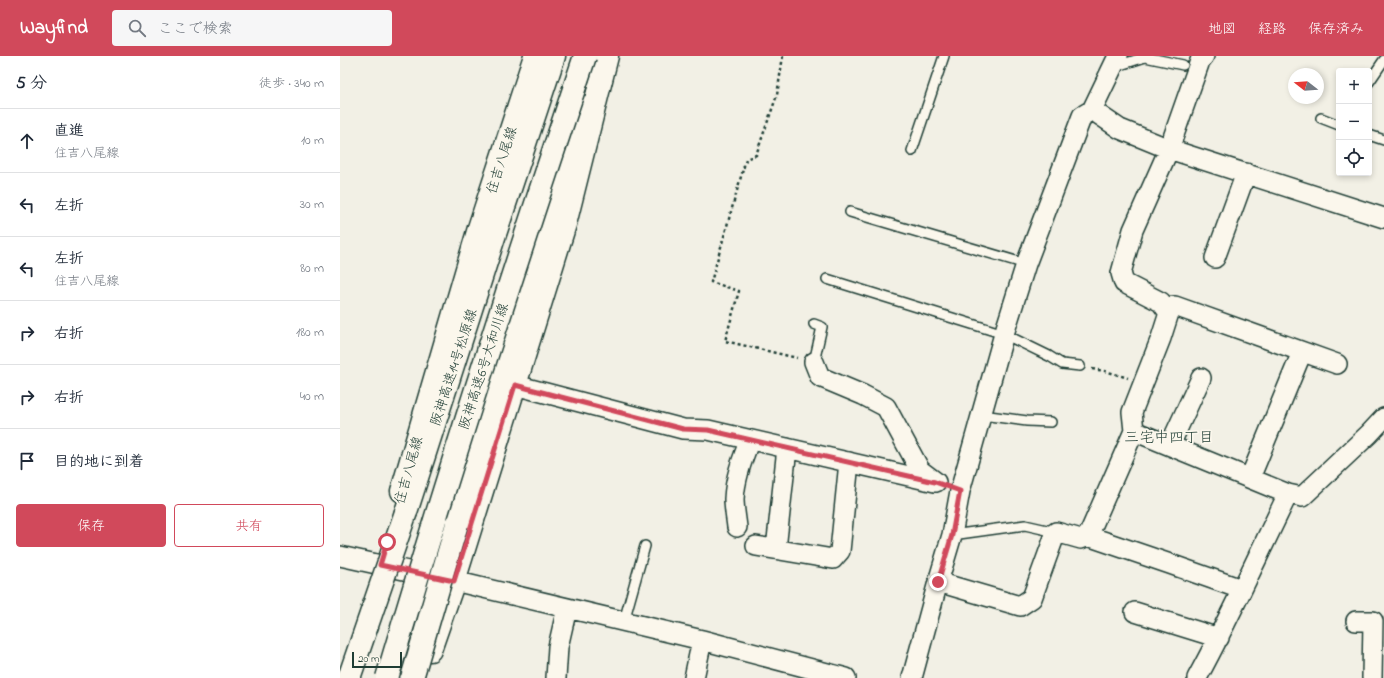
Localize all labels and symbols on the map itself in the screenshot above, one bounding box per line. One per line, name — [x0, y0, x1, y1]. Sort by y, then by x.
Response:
north arrow — [1288, 68, 1324, 104]
street label: 住吉八尾線 — [482, 124, 523, 197]
street label: 阪神高速6号大和川線 — [454, 300, 515, 433]
street label: 阪神高速14号松原線 — [426, 306, 483, 429]
district label: 三宅中四丁目 — [1124, 427, 1214, 449]
street label: 住吉八尾線 — [390, 434, 429, 507]
route start — [378, 533, 396, 551]
route end — [929, 573, 947, 591]
scale bar — [352, 650, 402, 669]

